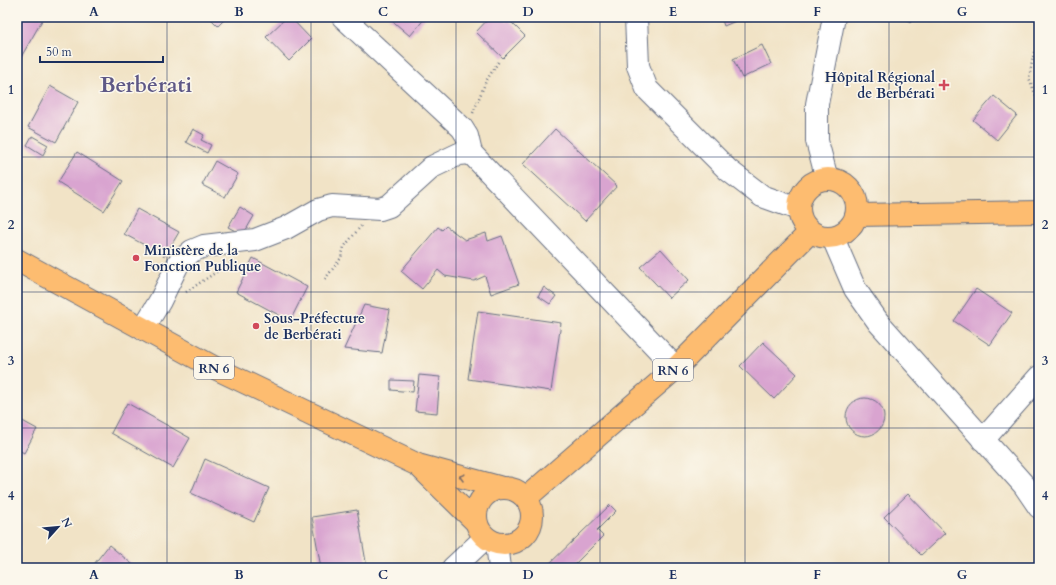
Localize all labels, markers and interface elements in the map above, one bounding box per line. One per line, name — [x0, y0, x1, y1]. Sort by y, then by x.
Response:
text: A — [89, 3, 99, 21]
text: B — [234, 3, 244, 21]
text: C — [378, 3, 388, 21]
text: D — [522, 3, 534, 21]
text: E — [669, 3, 677, 21]
text: F — [813, 3, 821, 21]
text: G — [957, 3, 968, 21]
scale bar — [40, 38, 163, 64]
text: 50 m — [46, 44, 73, 60]
place label: Hôpital Régional de Berbérati — [825, 68, 936, 103]
district label: Berbérati — [100, 70, 192, 100]
marker: Hôpital Régional de Berbérati — [938, 79, 950, 91]
text: 1 — [8, 81, 14, 99]
text: 1 — [1042, 81, 1048, 99]
text: 2 — [8, 216, 15, 234]
text: 2 — [1042, 216, 1049, 234]
place label: Ministère de la Fonction Publique — [144, 241, 261, 276]
marker: Ministère de la Fonction Publique — [131, 253, 141, 263]
place label: Sous-Préfecture de Berbérati — [264, 309, 365, 344]
marker: Sous-Préfecture de Berbérati — [251, 321, 261, 331]
text: 3 — [8, 352, 15, 370]
text: 3 — [1042, 352, 1049, 370]
road number: RN 6 — [194, 357, 234, 379]
road number: RN 6 — [653, 359, 693, 381]
one-way arrow — [458, 473, 465, 482]
text: 4 — [8, 487, 15, 505]
text: 4 — [1042, 487, 1049, 505]
north arrow — [38, 507, 78, 547]
text: N — [58, 515, 76, 531]
text: A — [89, 566, 99, 584]
text: B — [234, 566, 244, 584]
text: C — [378, 566, 388, 584]
text: D — [522, 566, 534, 584]
text: E — [669, 566, 677, 584]
text: F — [813, 566, 821, 584]
text: G — [957, 566, 968, 584]

